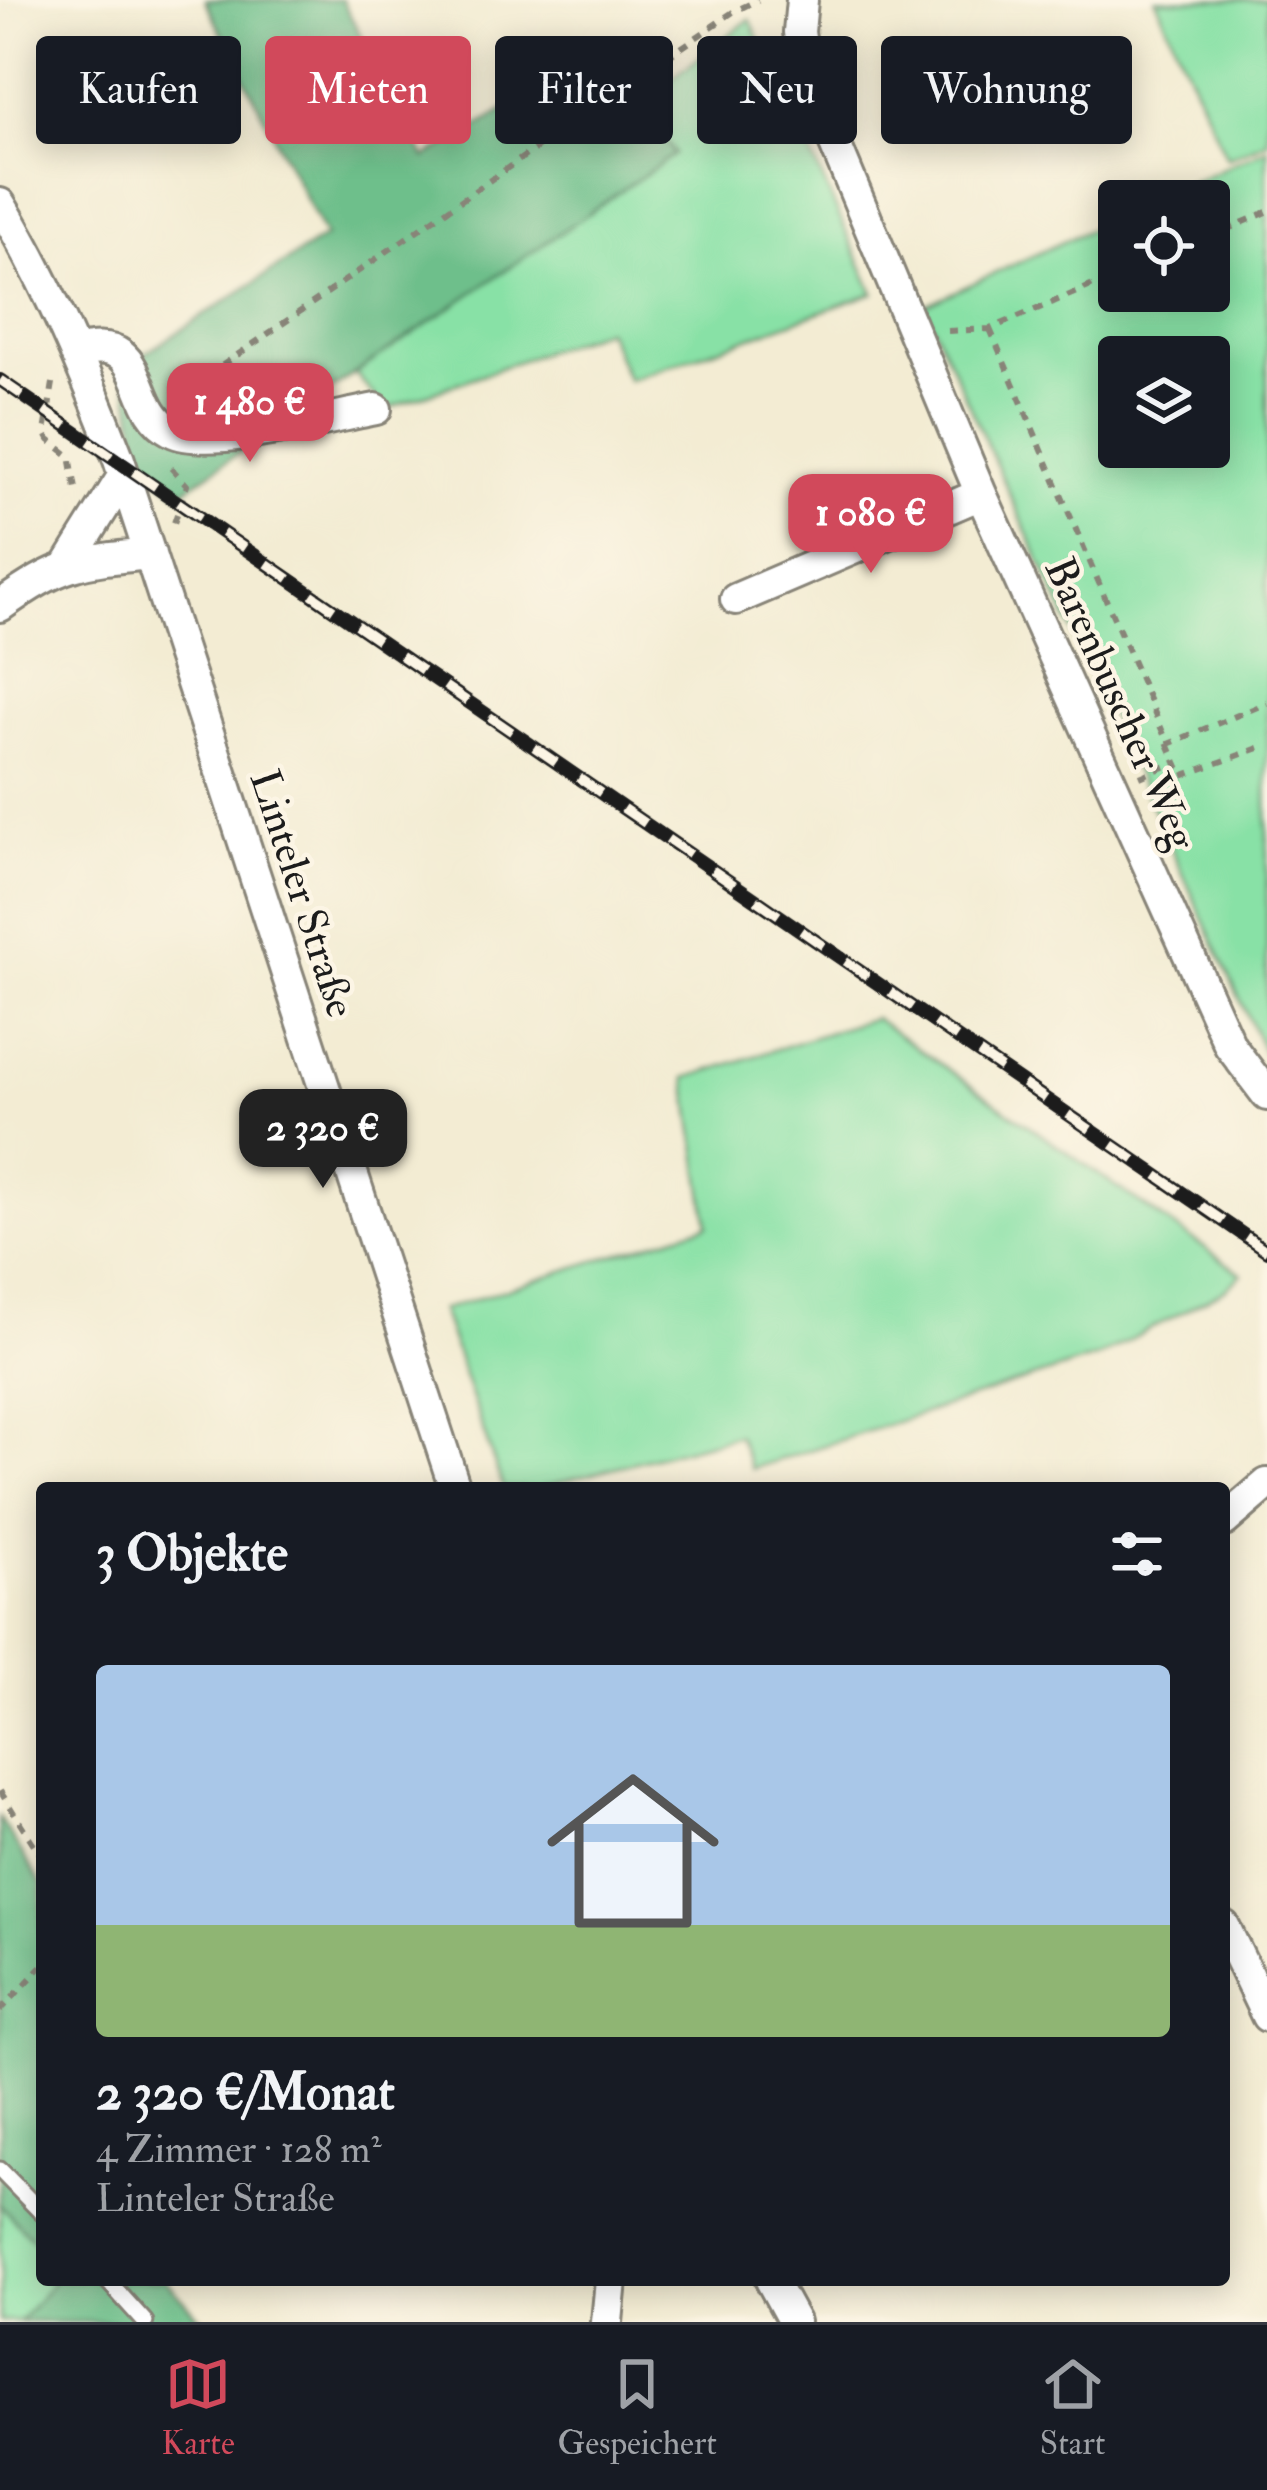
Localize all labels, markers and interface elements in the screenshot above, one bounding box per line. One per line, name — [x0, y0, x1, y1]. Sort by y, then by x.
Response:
chip: Kaufen — [36, 36, 241, 144]
chip: Mieten — [265, 36, 471, 144]
chip: Filter — [495, 36, 673, 144]
chip: Neu — [697, 36, 857, 144]
chip: Wohnung — [881, 36, 1132, 144]
map controls — [1098, 180, 1230, 468]
button: locate — [1098, 180, 1230, 312]
button: layers — [1098, 336, 1230, 468]
pin: 1 480 € — [139, 363, 361, 465]
text: 1 480 € — [194, 377, 306, 426]
pin: 1 080 € — [760, 474, 982, 576]
text: 1 080 € — [815, 488, 927, 537]
street label: Barenbuscher Weg — [1033, 550, 1208, 859]
street label: Linteler Straße — [238, 763, 367, 1024]
pin: 2 320 € — [212, 1089, 434, 1191]
text: 2 320 € — [266, 1103, 380, 1152]
icon: filters — [1104, 1521, 1170, 1587]
text: 3 Objekte — [96, 1522, 288, 1586]
icon: home — [525, 1743, 741, 1959]
text: 2 320 €/Monat — [96, 2061, 395, 2125]
text: 4 Zimmer · 128 m² — [96, 2125, 382, 2174]
text: Linteler Straße — [96, 2174, 335, 2223]
tab: Karte — [161, 2351, 235, 2464]
tab: Gespeichert — [558, 2351, 717, 2464]
tab: Start — [1040, 2351, 1106, 2464]

